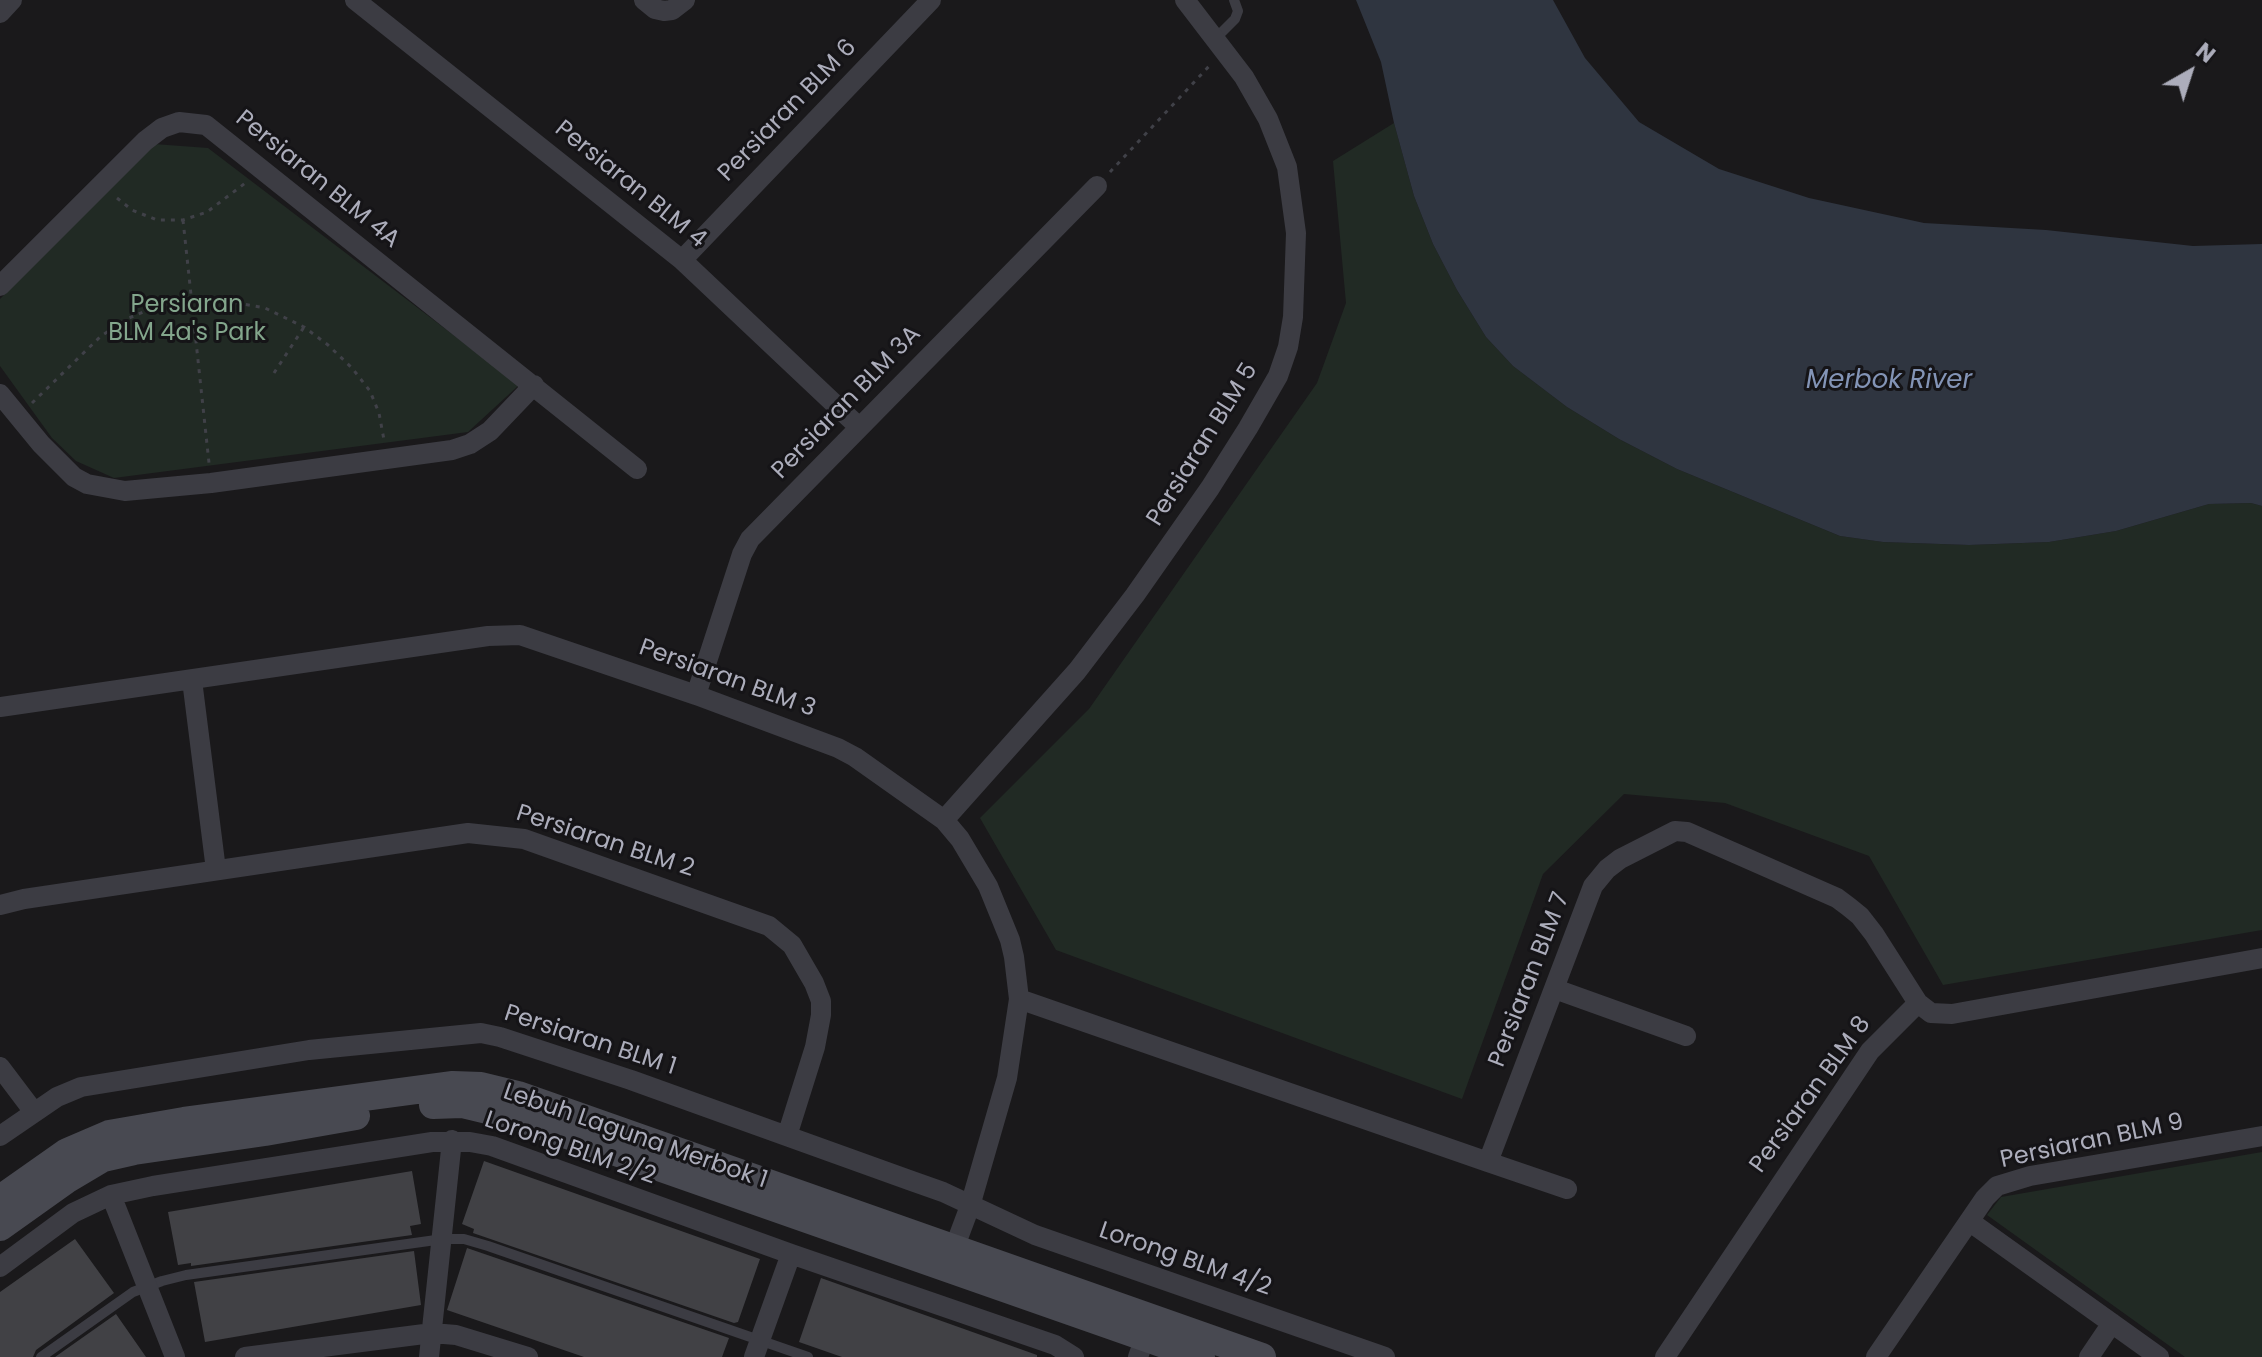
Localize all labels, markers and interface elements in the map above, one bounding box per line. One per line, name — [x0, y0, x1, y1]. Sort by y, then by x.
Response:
north arrow — [2150, 32, 2230, 112]
street label: Persiaran BLM 6 — [713, 34, 863, 188]
text: N — [2189, 36, 2222, 70]
street label: Persiaran BLM 4A — [229, 105, 405, 255]
street label: Persiaran BLM 4 — [548, 115, 712, 255]
park label: Persiaran BLM 4a's Park — [108, 292, 266, 348]
street label: Persiaran BLM 3A — [767, 320, 927, 486]
street label: Persiaran BLM 5 — [1141, 358, 1265, 532]
water label: Merbok River — [1806, 365, 1972, 397]
street label: Persiaran BLM 3 — [635, 634, 819, 724]
street label: Persiaran BLM 2 — [512, 800, 698, 884]
street label: Persiaran BLM 7 — [1483, 889, 1577, 1071]
street label: Persiaran BLM 1 — [500, 1000, 680, 1082]
street label: Persiaran BLM 8 — [1745, 1011, 1877, 1179]
street label: Lebuh Laguna Merbok 1 — [499, 1078, 771, 1196]
street label: Lorong BLM 2/2 — [481, 1106, 659, 1192]
street label: Persiaran BLM 9 — [1998, 1109, 2186, 1175]
street label: Lorong BLM 4/2 — [1095, 1217, 1275, 1303]

